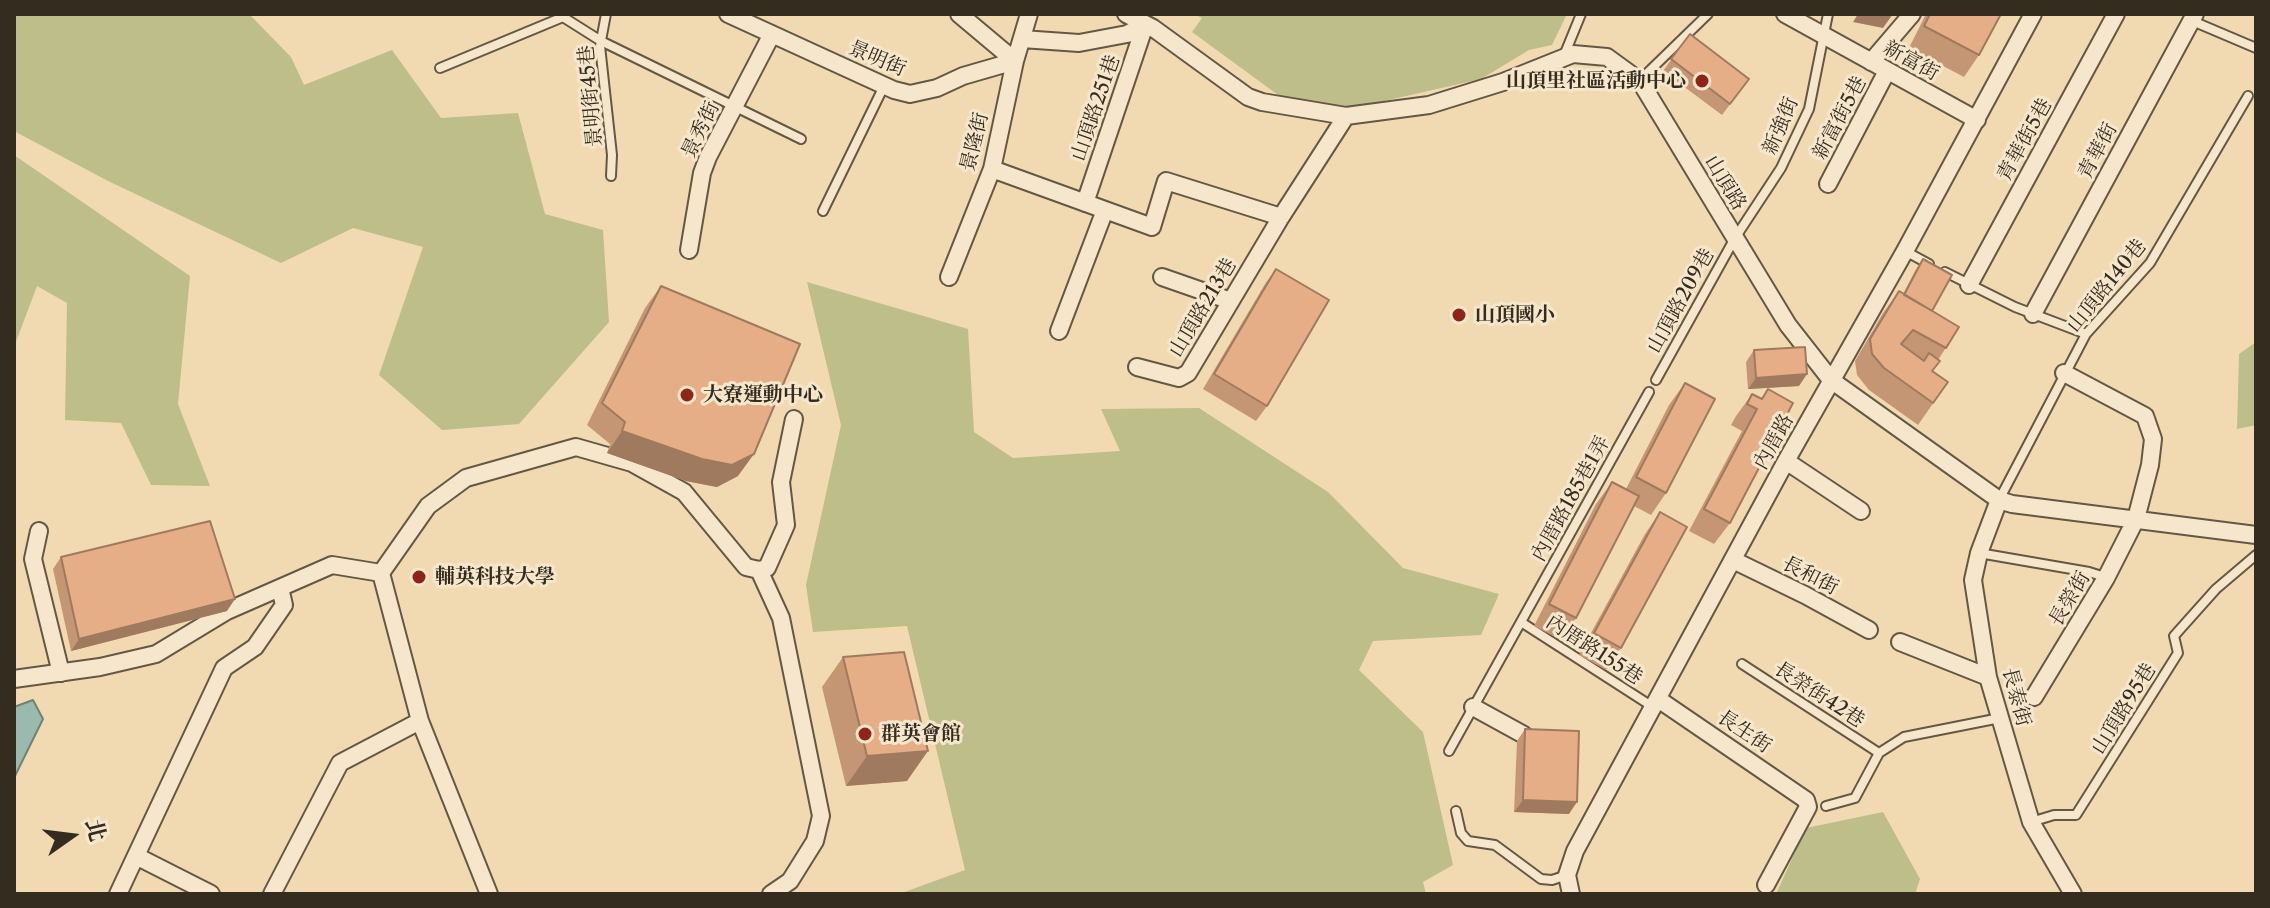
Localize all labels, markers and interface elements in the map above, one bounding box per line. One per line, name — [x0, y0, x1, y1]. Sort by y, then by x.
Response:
street label: 景明街 — [845, 36, 909, 82]
street label: 新富街 — [1879, 36, 1943, 86]
street label: 景明街45巷 — [575, 44, 607, 148]
street label: 山頂路251巷 — [1067, 52, 1125, 164]
place label: 山頂里社區活動中心 — [1506, 69, 1686, 93]
marker: 山頂里社區活動中心 — [1693, 72, 1711, 90]
street label: 新富街5巷 — [1808, 72, 1872, 164]
street label: 新強街 — [1758, 94, 1804, 158]
street label: 青華街5巷 — [1992, 94, 2058, 186]
street label: 景秀街 — [677, 98, 725, 162]
street label: 景隆街 — [956, 110, 994, 174]
street label: 青華街 — [2073, 119, 2123, 183]
street label: 山頂路 — [1699, 151, 1751, 215]
street label: 山頂路140巷 — [2062, 235, 2152, 337]
street label: 山頂路209巷 — [1642, 244, 1720, 358]
street label: 山頂路213巷 — [1164, 254, 1242, 362]
place label: 山頂國小 — [1475, 303, 1555, 327]
marker: 山頂國小 — [1450, 306, 1468, 324]
place label: 大寮運動中心 — [703, 383, 823, 407]
marker: 大寮運動中心 — [678, 386, 696, 404]
street label: 內厝路 — [1749, 410, 1799, 474]
street label: 內厝路185巷1弄 — [1527, 432, 1615, 566]
street label: 長和街 — [1778, 552, 1842, 600]
place label: 輔英科技大學 — [435, 565, 555, 589]
street label: 長榮街 — [2044, 567, 2096, 631]
marker: 輔英科技大學 — [410, 568, 428, 586]
street label: 內厝路155巷 — [1541, 610, 1647, 690]
street label: 長榮街42巷 — [1769, 657, 1869, 733]
street label: 山頂路95巷 — [2087, 659, 2161, 759]
street label: 長泰街 — [1997, 665, 2035, 729]
street label: 長生街 — [1712, 705, 1776, 759]
place label: 群英會館 — [881, 722, 961, 746]
marker: 群英會館 — [856, 725, 874, 743]
north arrow — [32, 796, 112, 876]
text: 北 — [80, 816, 112, 844]

